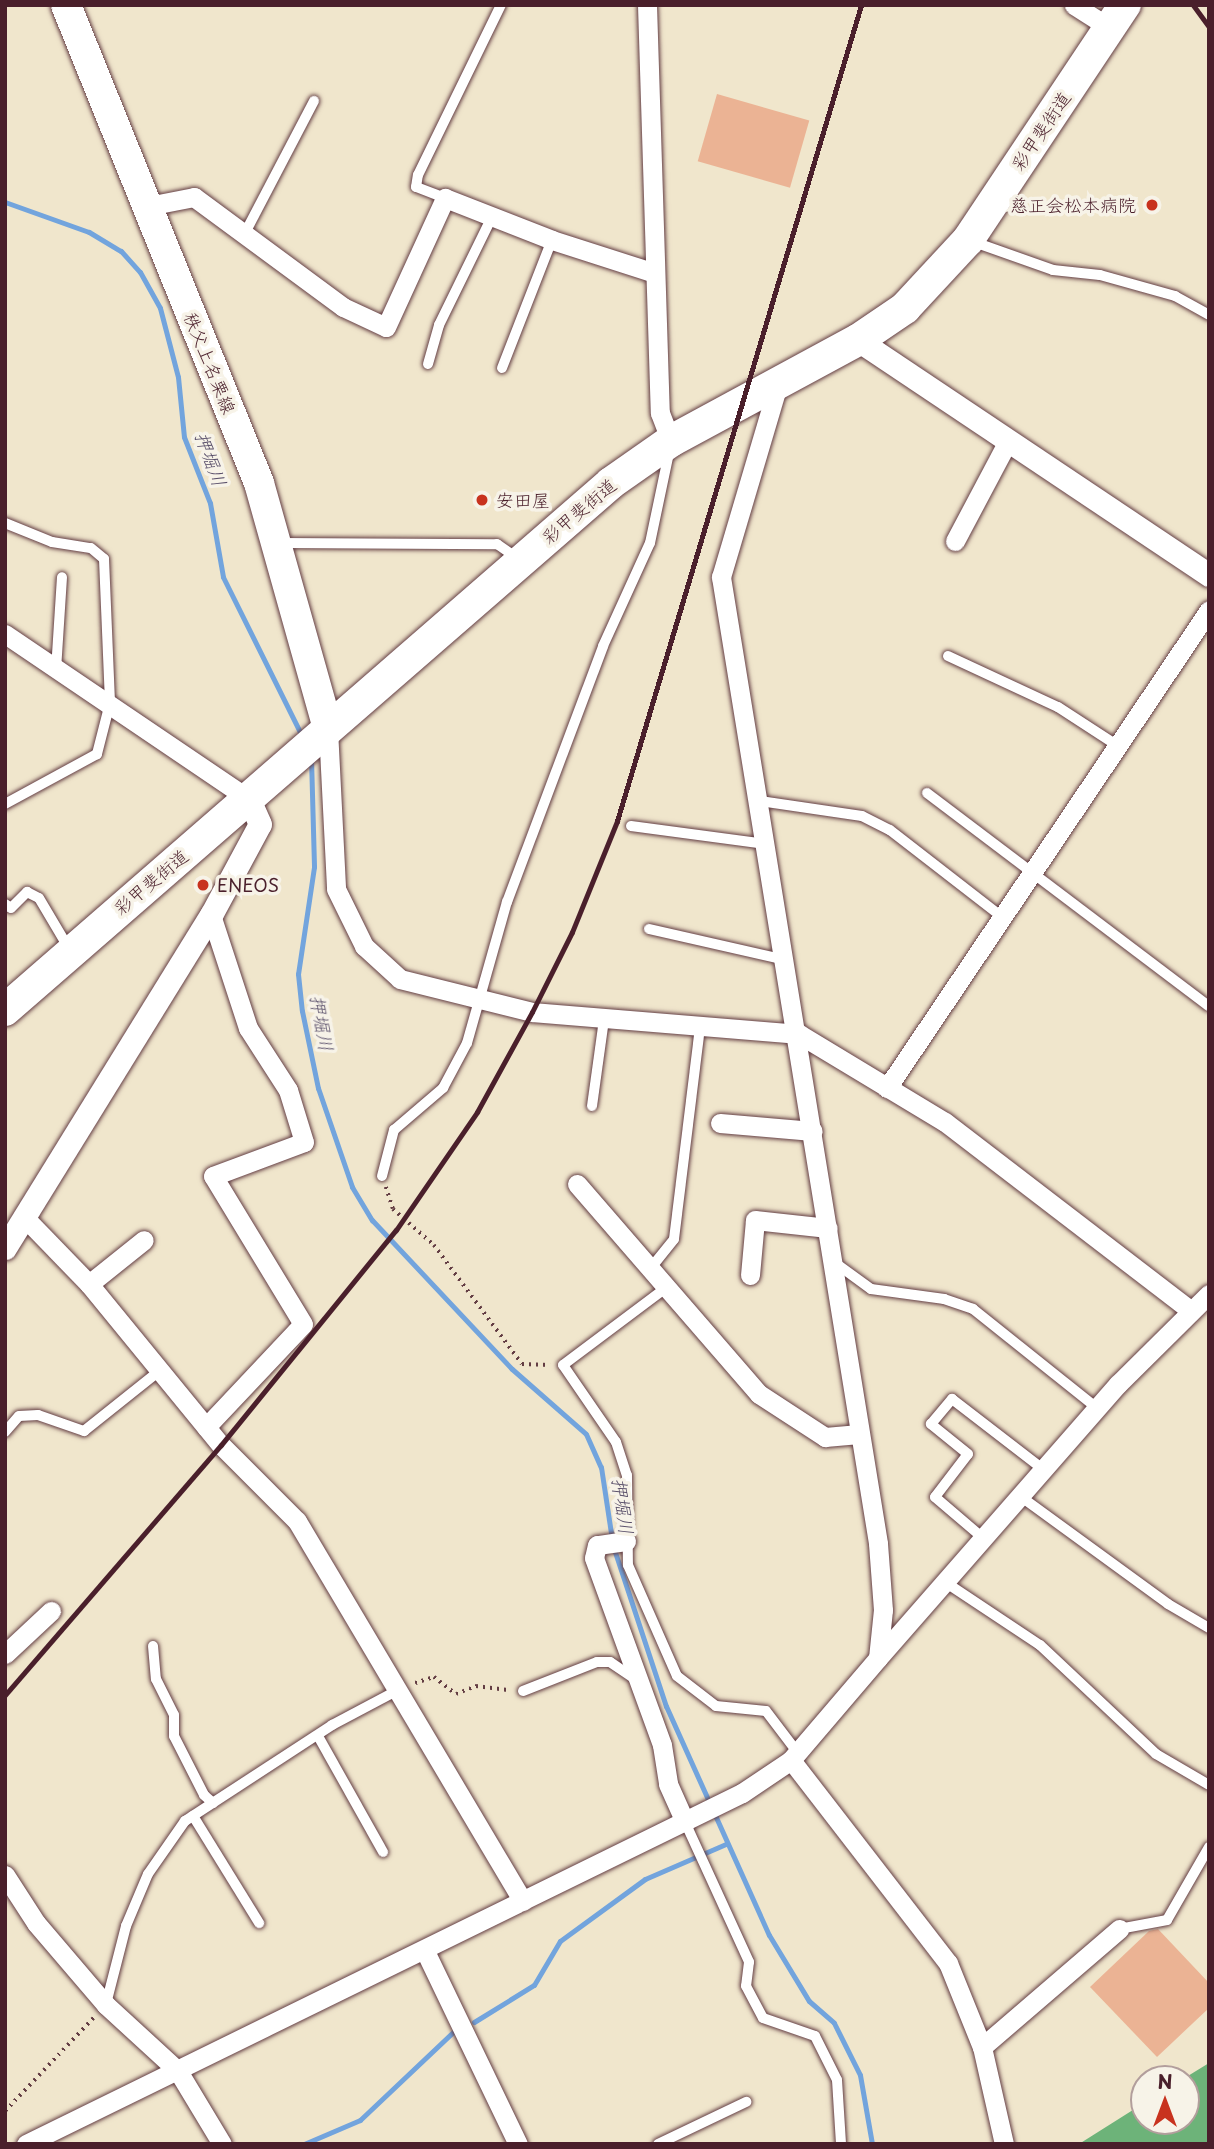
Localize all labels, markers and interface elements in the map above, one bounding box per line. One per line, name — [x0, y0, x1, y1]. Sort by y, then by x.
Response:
street label: 彩甲斐街道 — [1007, 88, 1075, 174]
place label: 慈正会松本病院 — [1010, 194, 1136, 216]
marker: 慈正会松本病院 — [1142, 195, 1162, 215]
street label: 秩父上名栗線 — [180, 309, 240, 417]
water label: 押堀川 — [191, 428, 231, 490]
street label: 彩甲斐街道 — [538, 474, 620, 548]
place label: 安田屋 — [496, 489, 550, 511]
marker: 安田屋 — [474, 492, 490, 508]
street label: 彩甲斐街道 — [110, 845, 192, 919]
place label: ENEOS — [217, 874, 279, 896]
marker: ENEOS — [195, 877, 211, 893]
water label: 押堀川 — [306, 993, 338, 1053]
water label: 押堀川 — [608, 1476, 638, 1536]
north arrow — [1130, 2065, 1200, 2135]
text: N — [1157, 2067, 1173, 2095]

